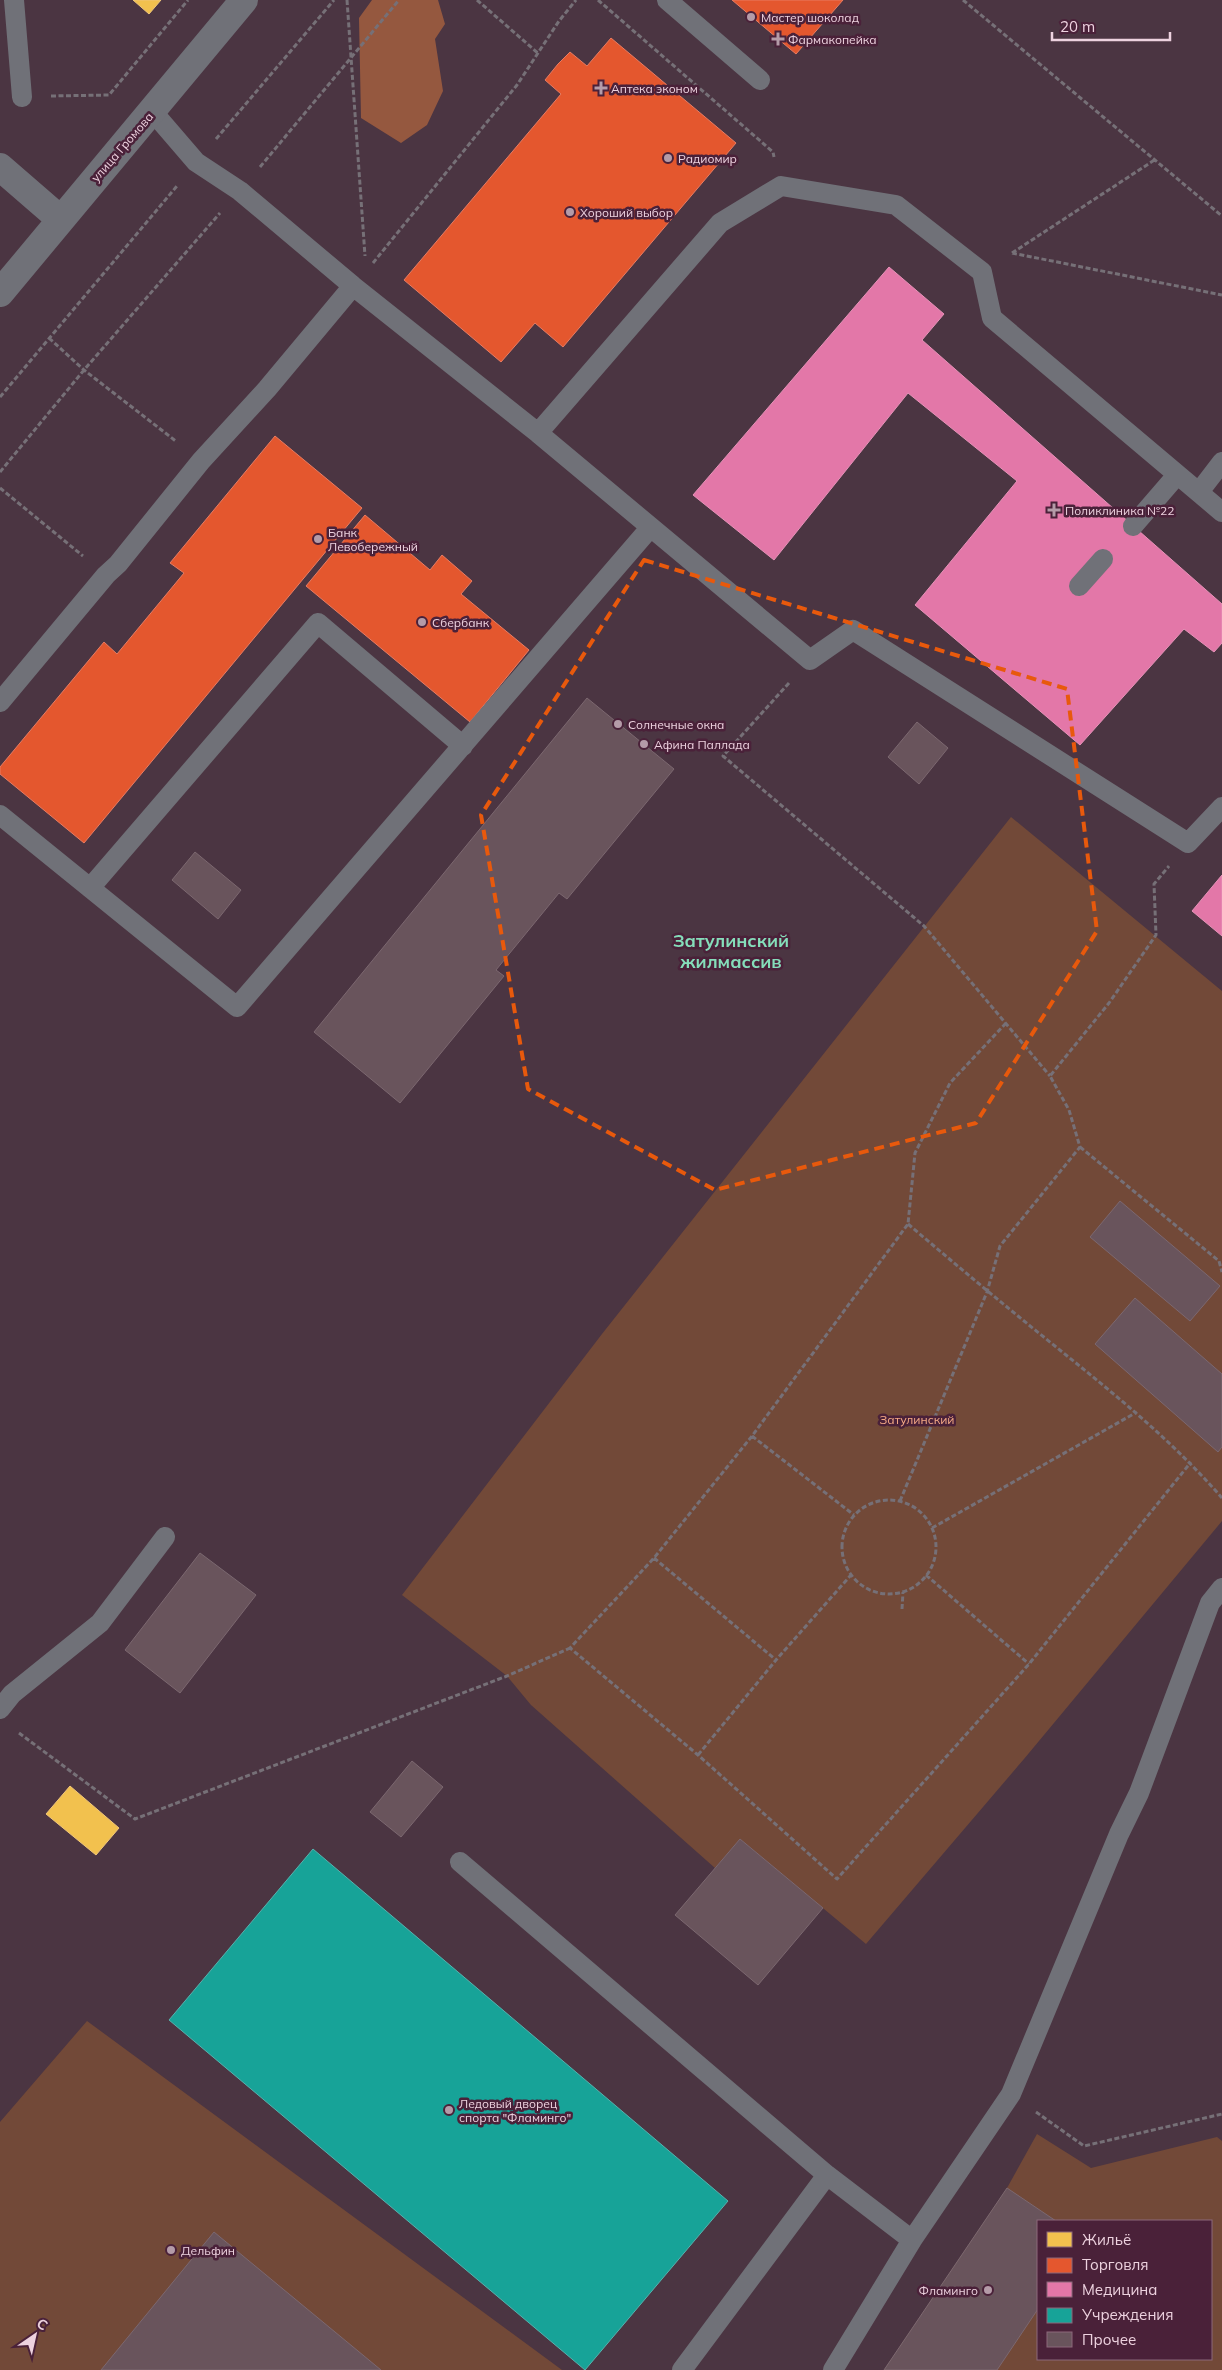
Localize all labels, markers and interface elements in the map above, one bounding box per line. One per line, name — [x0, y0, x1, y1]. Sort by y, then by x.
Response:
place label: Мастер шоколад — [761, 10, 859, 25]
scale bar — [1052, 10, 1170, 42]
marker: Мастер шоколад — [745, 11, 757, 23]
text: 20 m — [1060, 17, 1095, 36]
place label: Фармакопейка — [788, 32, 877, 47]
marker: Фармакопейка — [772, 33, 784, 45]
place label: Аптека эконом — [611, 81, 698, 96]
marker: Аптека эконом — [595, 82, 607, 94]
street label: улица Громова — [88, 109, 156, 185]
place label: Радиомир — [678, 151, 737, 166]
marker: Радиомир — [662, 152, 674, 164]
place label: Хороший выбор — [580, 205, 673, 220]
marker: Хороший выбор — [564, 206, 576, 218]
marker: Поликлиника №22 — [1047, 503, 1061, 517]
place label: Поликлиника №22 — [1065, 503, 1175, 518]
place label: Банк Левобережный — [328, 525, 418, 554]
marker: Банк Левобережный — [312, 533, 324, 545]
place label: Сбербанк — [432, 615, 490, 630]
marker: Сбербанк — [416, 616, 428, 628]
place label: Солнечные окна — [628, 717, 724, 732]
marker: Солнечные окна — [612, 718, 624, 730]
place label: Афина Паллада — [654, 737, 750, 752]
marker: Афина Паллада — [638, 738, 650, 750]
district label: Затулинский жилмассив — [673, 929, 789, 973]
park label: Затулинский — [880, 1412, 954, 1427]
place label: Ледовый дворец спорта "Фламинго" — [459, 2096, 571, 2125]
marker: Ледовый дворец спорта "Фламинго" — [443, 2104, 455, 2116]
legend — [1037, 2220, 1212, 2360]
text: Жильё — [1082, 2230, 1131, 2249]
place label: Дельфин — [181, 2243, 235, 2258]
marker: Дельфин — [165, 2244, 177, 2256]
text: Торговля — [1082, 2255, 1149, 2274]
text: Медицина — [1082, 2280, 1157, 2299]
place label: Фламинго — [919, 2283, 978, 2298]
marker: Фламинго — [982, 2284, 994, 2296]
text: Учреждения — [1081, 2305, 1174, 2324]
north arrow — [10, 2310, 60, 2360]
text: С — [33, 2314, 51, 2334]
text: Прочее — [1082, 2330, 1136, 2349]

